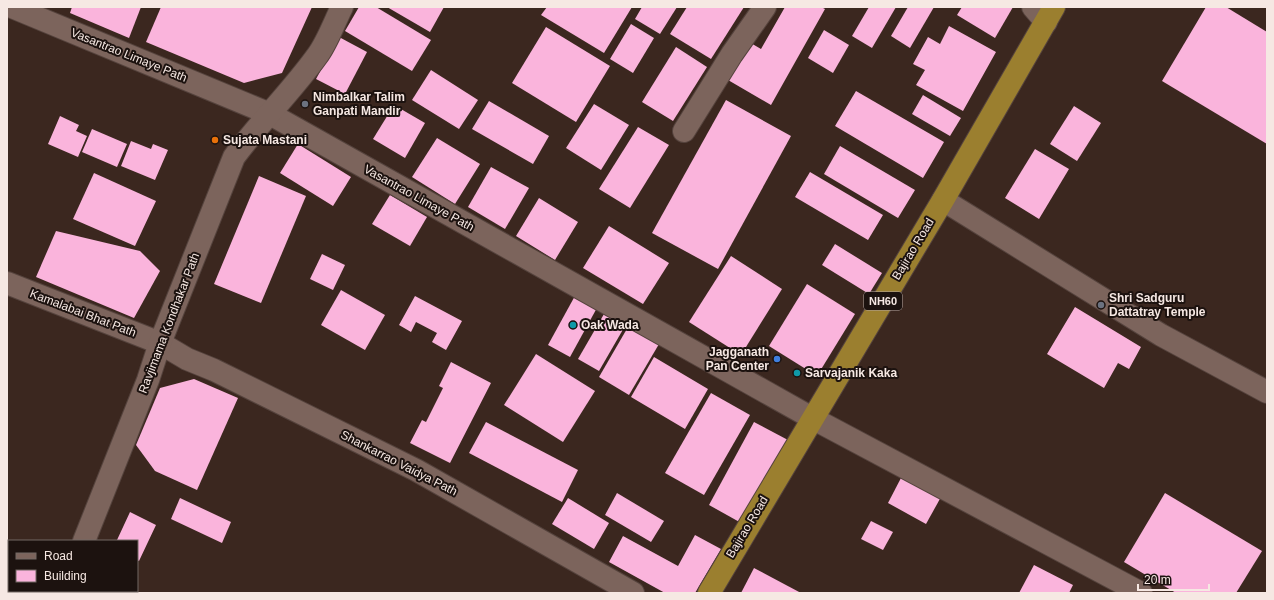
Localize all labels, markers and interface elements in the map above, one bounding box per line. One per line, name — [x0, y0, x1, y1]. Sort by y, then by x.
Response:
street label: Vasantrao Limaye Path — [69, 25, 189, 85]
place label: Nimbalkar Talim Ganpati Mandir — [313, 90, 405, 118]
marker: Nimbalkar Talim Ganpati Mandir — [300, 99, 310, 109]
place label: Sujata Mastani — [223, 133, 307, 147]
marker: Sujata Mastani — [210, 135, 220, 145]
street label: Vasantrao Limaye Path — [361, 162, 477, 234]
street label: Bajirao Road — [889, 216, 937, 282]
street label: Ravjimama Kondhakar Path — [136, 251, 202, 395]
street label: Kamalabai Bhat Path — [28, 286, 138, 340]
place label: Shri Sadguru Dattatray Temple — [1109, 291, 1206, 319]
road number: NH60 — [864, 292, 902, 310]
marker: Shri Sadguru Dattatray Temple — [1096, 300, 1106, 310]
place label: Oak Wada — [581, 318, 639, 332]
marker: Oak Wada — [568, 320, 578, 330]
place label: Jagganath Pan Center — [706, 345, 769, 373]
marker: Jagganath Pan Center — [772, 354, 782, 364]
place label: Sarvajanik Kaka — [805, 366, 897, 380]
marker: Sarvajanik Kaka — [792, 368, 802, 378]
street label: Shankarrao Vaidya Path — [338, 427, 460, 499]
street label: Bajirao Road — [723, 494, 771, 560]
legend — [8, 540, 138, 592]
text: Road — [44, 549, 73, 563]
scale bar — [1138, 566, 1209, 592]
text: Building — [44, 569, 87, 583]
text: 20 m — [1144, 573, 1171, 587]

